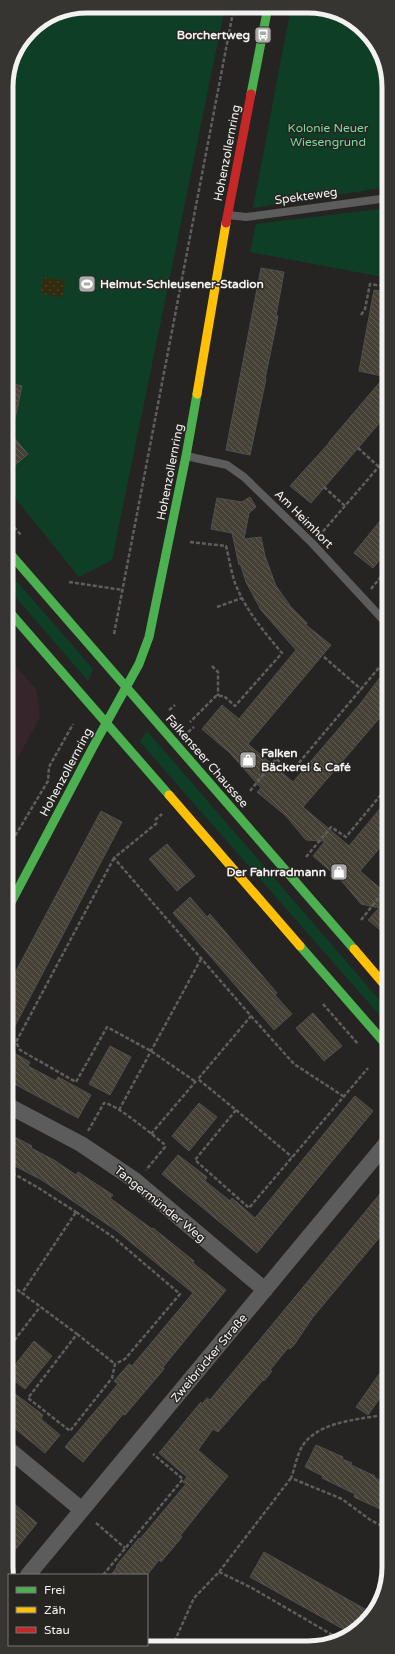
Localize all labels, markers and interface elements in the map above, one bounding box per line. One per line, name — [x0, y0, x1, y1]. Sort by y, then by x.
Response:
bus stop icon: Borchertweg — [253, 25, 273, 45]
place label: Borchertweg — [177, 28, 250, 43]
street label: Hohenzollernring — [211, 104, 243, 202]
park label: Kolonie Neuer Wiesengrund — [288, 121, 369, 149]
street label: Spekteweg — [274, 185, 338, 207]
sports icon: Helmut-Schleusener-Stadion — [77, 274, 97, 294]
place label: Helmut-Schleusener-Stadion — [100, 277, 264, 291]
street label: Hohenzollernring — [154, 423, 186, 521]
street label: Am Heimhort — [272, 487, 336, 551]
street label: Falkenseer Chaussee — [163, 712, 251, 810]
street label: Hohenzollernring — [37, 725, 95, 819]
place label: Falken Bäckerei & Café — [261, 746, 351, 774]
shop icon: Falken Bäckerei & Café — [238, 750, 258, 770]
shop icon: Der Fahrradmann — [329, 862, 349, 882]
place label: Der Fahrradmann — [226, 865, 326, 879]
street label: Tangermünder Weg — [112, 1163, 208, 1245]
street label: Zweibrücker Straße — [168, 1311, 250, 1405]
legend — [8, 1574, 148, 1646]
text: Frei — [44, 1583, 65, 1597]
text: Zäh — [44, 1603, 66, 1617]
text: Stau — [44, 1623, 70, 1637]

